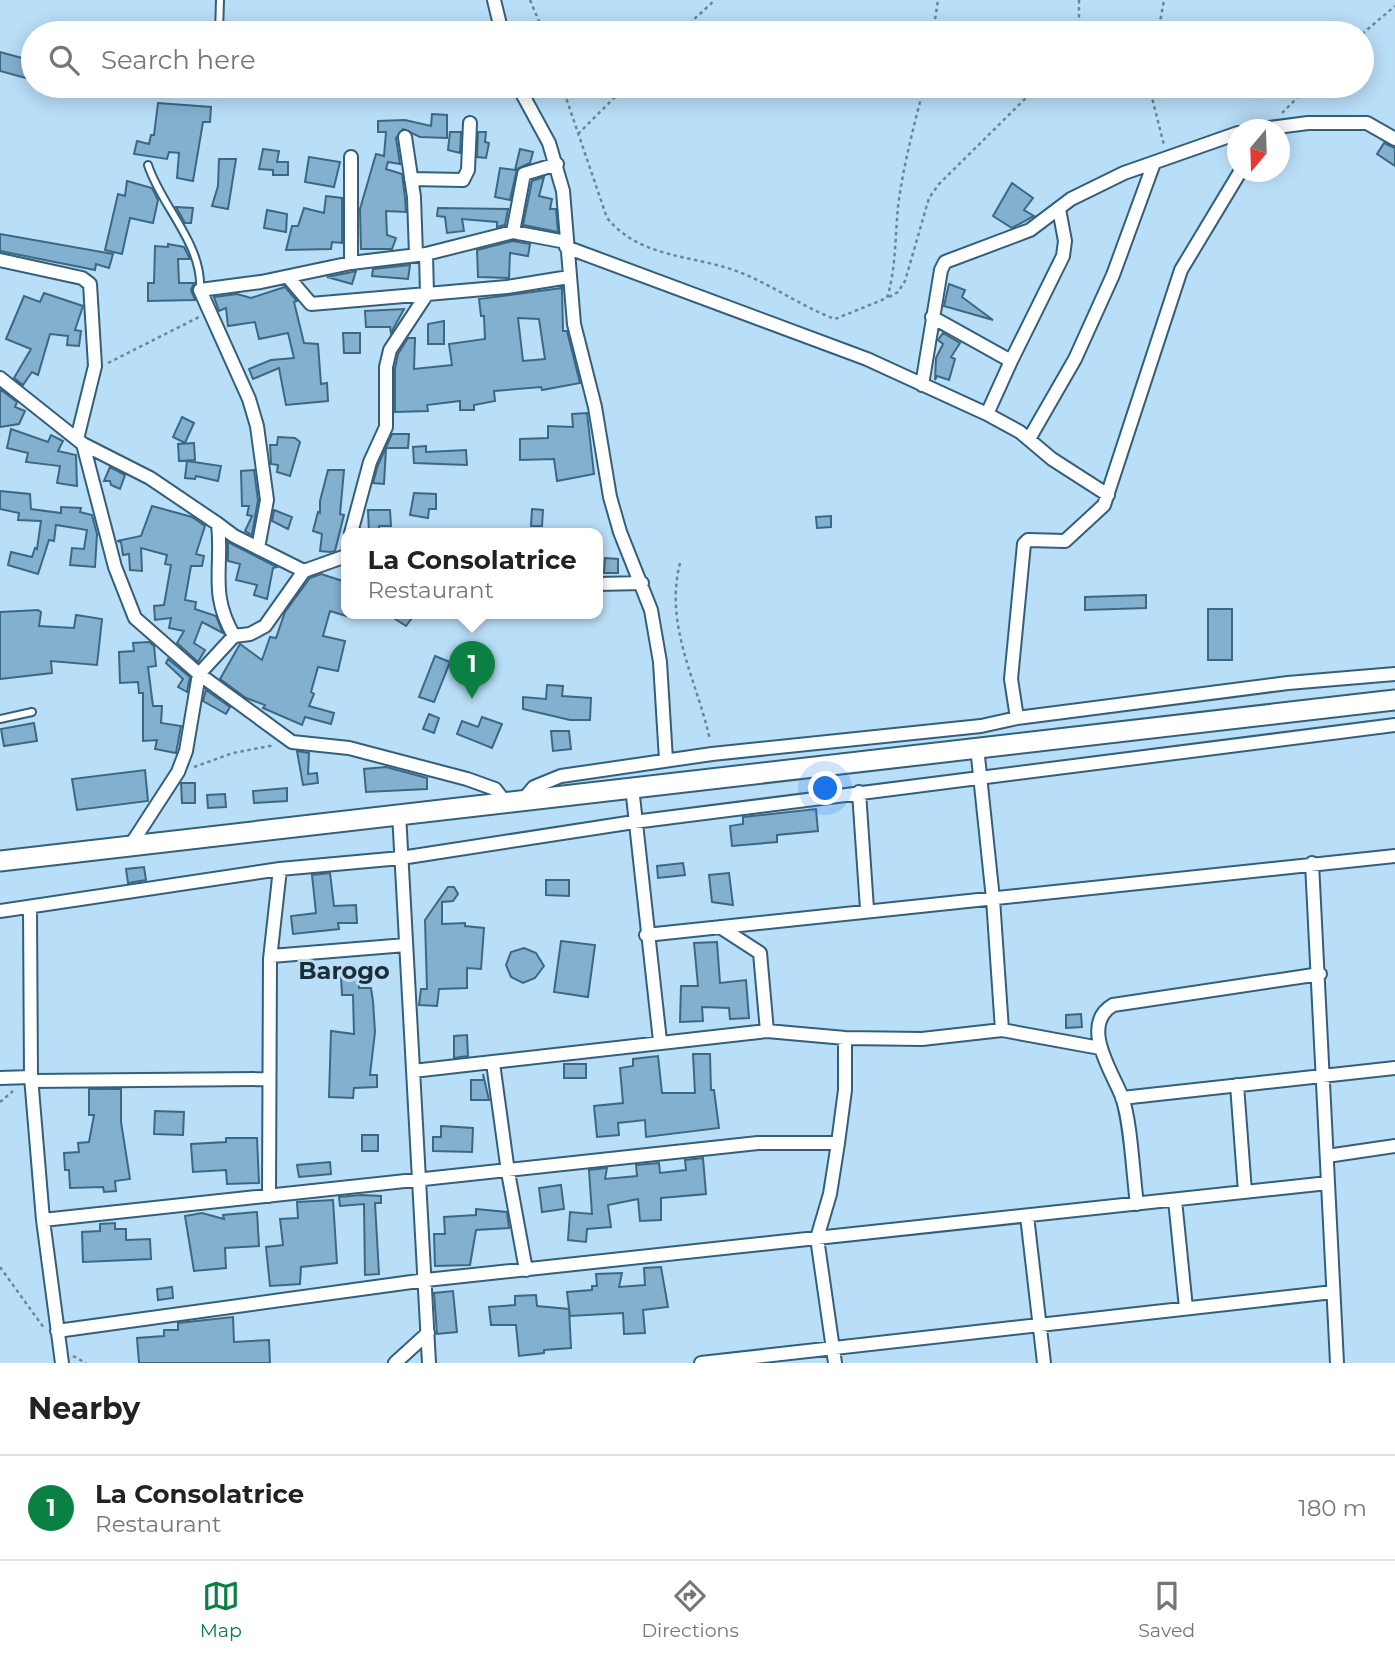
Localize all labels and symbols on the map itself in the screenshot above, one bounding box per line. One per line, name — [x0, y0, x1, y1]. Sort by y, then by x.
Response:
north arrow — [1227, 119, 1290, 182]
pin: 1 — [449, 641, 495, 699]
your location — [808, 771, 842, 805]
district label: Barogo — [298, 956, 390, 985]

